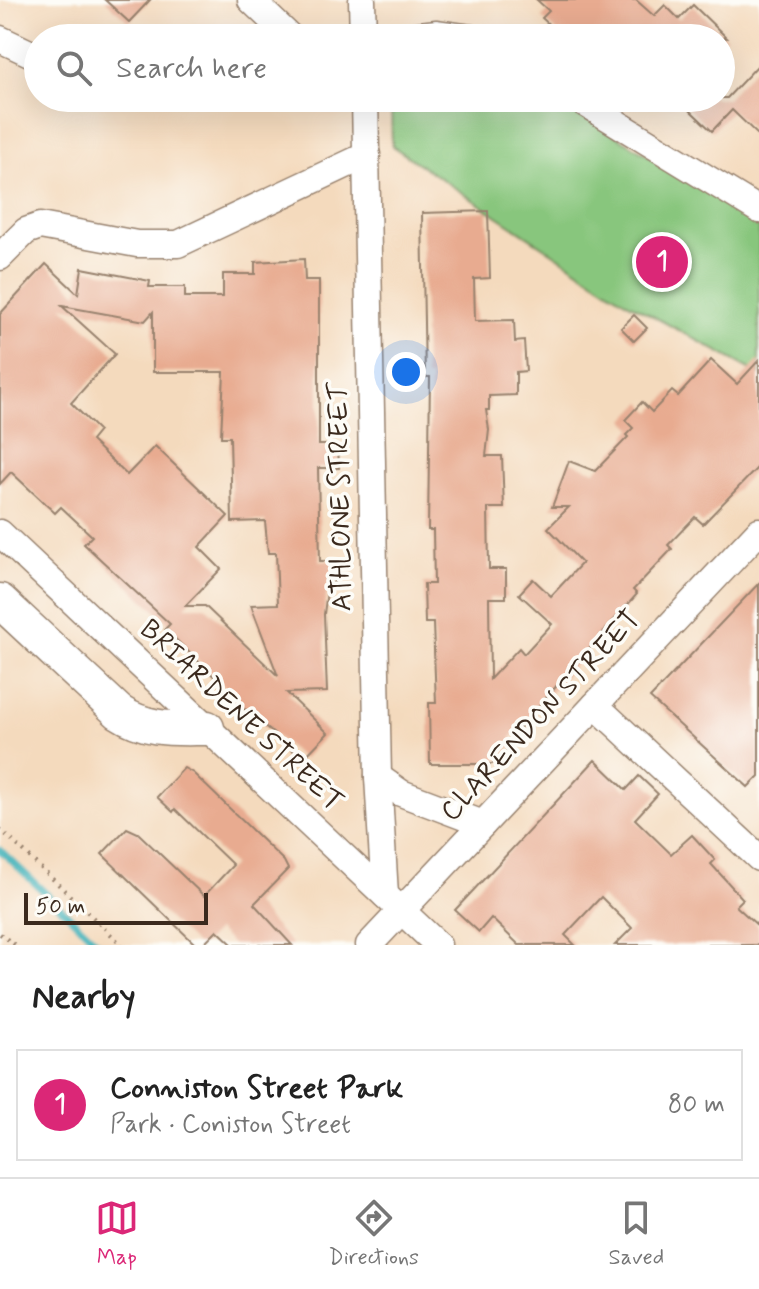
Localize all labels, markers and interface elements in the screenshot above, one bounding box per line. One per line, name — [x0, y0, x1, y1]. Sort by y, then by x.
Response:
search box — [24, 24, 735, 112]
icon: search — [52, 46, 96, 90]
text: Search here — [116, 49, 267, 88]
pin: 1 — [636, 232, 688, 292]
your location — [386, 352, 426, 392]
street label: ATHLONE STREET — [320, 381, 361, 612]
street label: CLARENDON STREET — [433, 602, 649, 830]
street label: BRIARDENE STREET — [131, 612, 351, 820]
scale bar — [24, 889, 208, 925]
text: 50 m — [36, 893, 85, 921]
text: Nearby — [32, 975, 136, 1020]
text: Conniston Street Park — [110, 1069, 403, 1108]
text: 1 — [54, 1088, 66, 1122]
text: 80 m — [668, 1088, 725, 1122]
text: Park · Coniston Street — [110, 1108, 351, 1142]
tab: Map — [95, 1196, 139, 1272]
tab: Directions — [328, 1196, 419, 1272]
tab: Saved — [609, 1196, 664, 1272]

